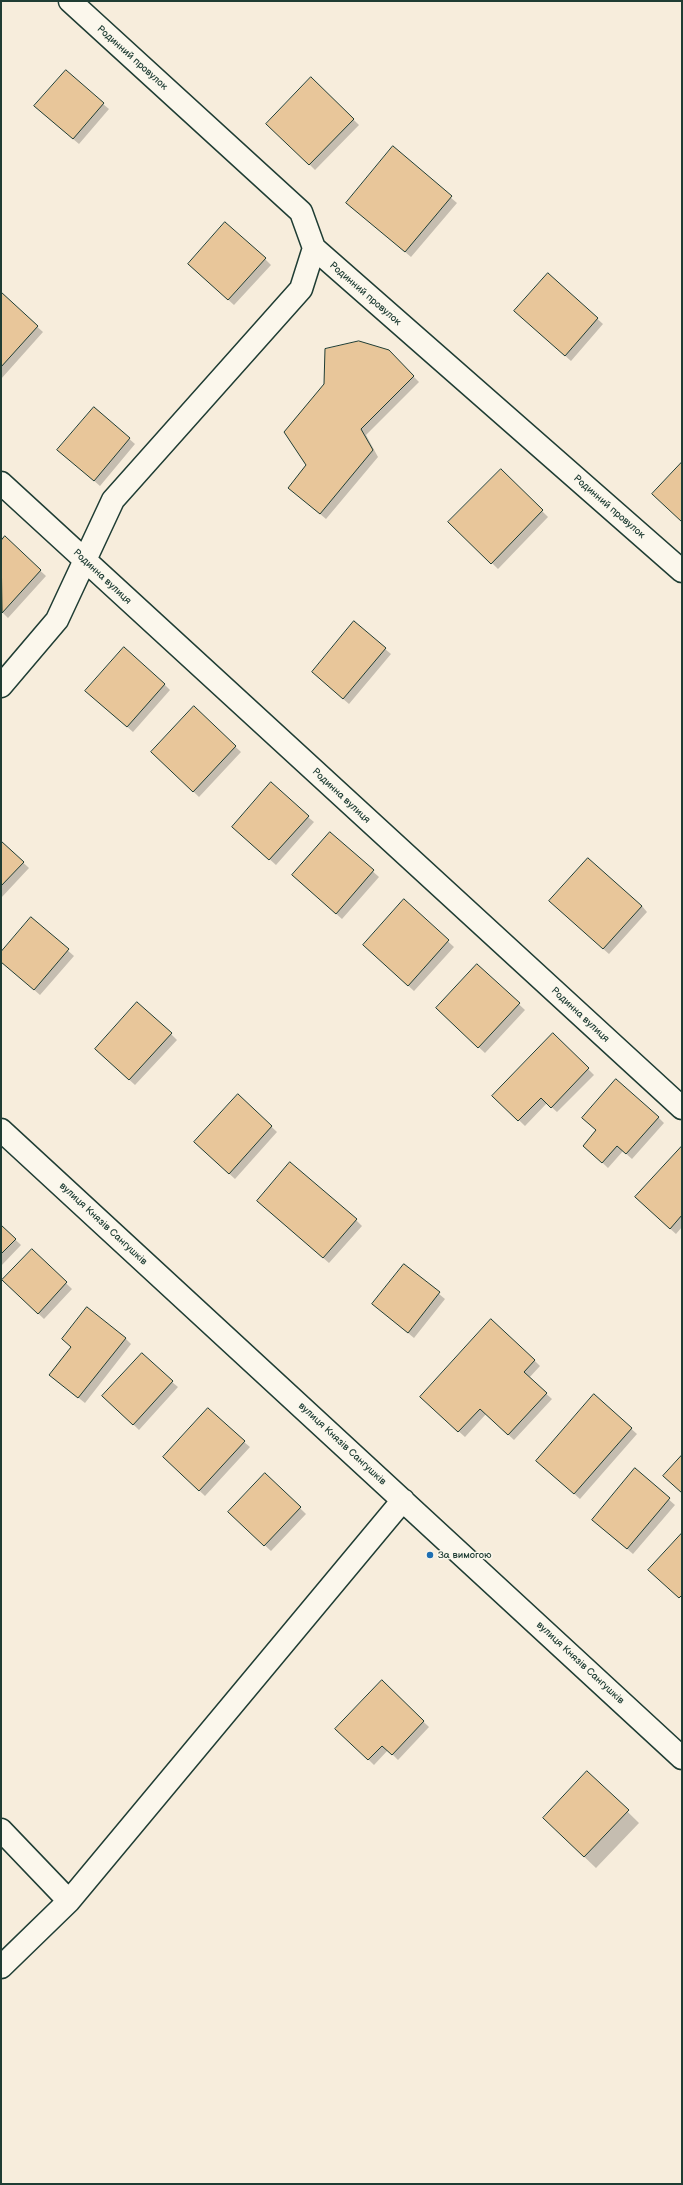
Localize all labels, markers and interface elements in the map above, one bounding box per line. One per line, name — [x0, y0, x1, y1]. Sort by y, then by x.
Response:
street label: Родинний провулок — [94, 23, 170, 93]
street label: Родинний провулок — [327, 260, 403, 328]
street label: Родинний провулок — [571, 473, 647, 541]
street label: Родинна вулиця — [70, 547, 134, 607]
street label: Родинна вулиця — [309, 766, 373, 826]
street label: Родинна вулиця — [548, 985, 612, 1045]
street label: вулиця Князів Сангушків — [57, 1180, 149, 1268]
street label: вулиця Князів Сангушків — [296, 1400, 388, 1488]
place label: За вимогою — [438, 1549, 491, 1561]
marker: За вимогою — [425, 1550, 435, 1560]
street label: вулиця Князів Сангушків — [534, 1619, 626, 1707]

